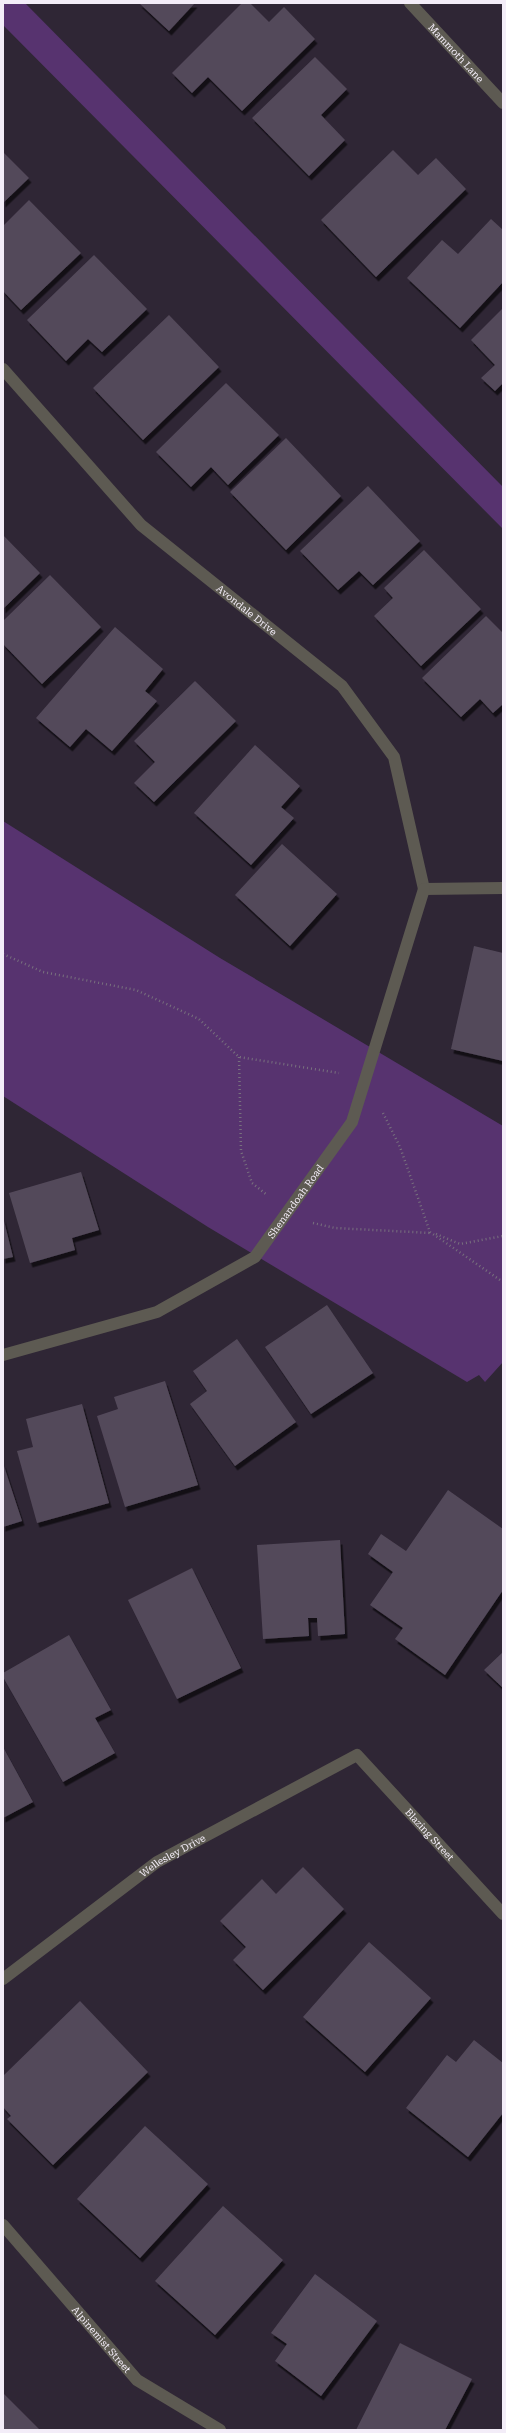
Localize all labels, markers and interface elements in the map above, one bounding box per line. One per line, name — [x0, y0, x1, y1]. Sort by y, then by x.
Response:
street label: Mammoth Lane — [426, 22, 486, 85]
street label: Avondale Drive — [214, 583, 279, 638]
street label: Shenandoah Road — [265, 1162, 326, 1240]
street label: Blazing Street — [403, 1807, 456, 1863]
street label: Wellesley Drive — [137, 1832, 208, 1879]
street label: Alpinemist Street — [70, 2304, 133, 2375]

